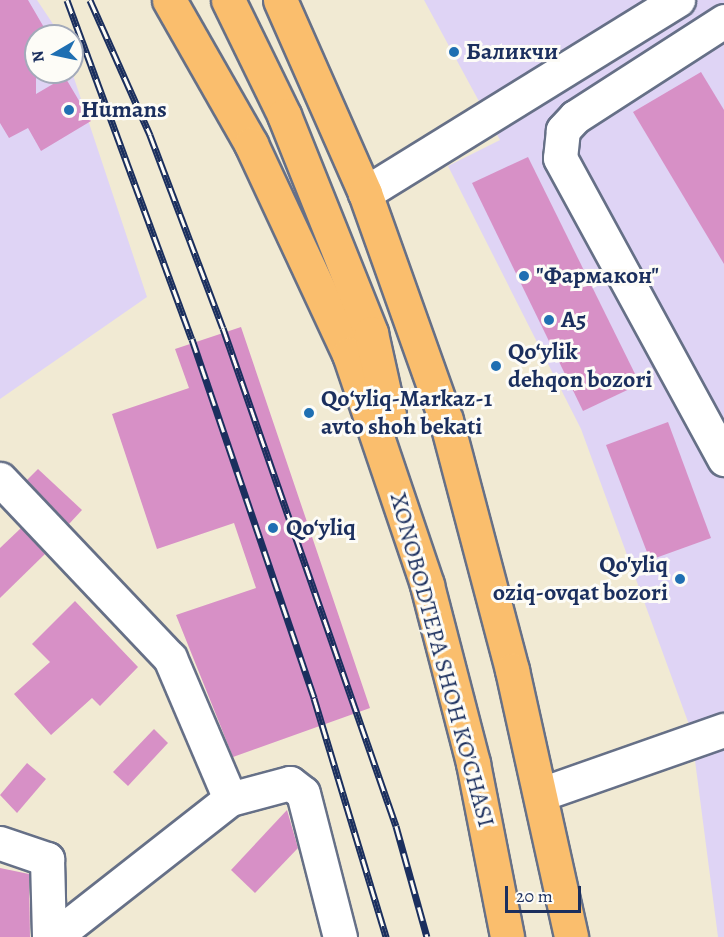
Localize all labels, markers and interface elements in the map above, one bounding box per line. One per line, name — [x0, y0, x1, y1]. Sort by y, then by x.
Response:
north arrow — [24, 24, 84, 84]
place label: Баликчи — [466, 38, 558, 66]
marker: Баликчи — [447, 45, 461, 59]
text: N — [26, 49, 50, 64]
place label: Humans — [81, 96, 167, 124]
marker: Humans — [62, 103, 76, 117]
place label: "Фармакон" — [536, 262, 659, 290]
marker: "Фармакон" — [517, 269, 531, 283]
place label: А5 — [561, 306, 586, 334]
marker: А5 — [542, 313, 556, 327]
place label: Qo‘ylik dehqon bozori — [508, 338, 652, 394]
marker: Qo‘ylik dehqon bozori — [489, 359, 503, 373]
place label: Qoʻyliq-Markaz-1 avto shoh bekati — [321, 385, 492, 441]
marker: Qoʻyliq-Markaz-1 avto shoh bekati — [302, 406, 316, 420]
street label: XONOBODTEPA SHOH KO'CHASI — [383, 490, 501, 830]
place label: Qo‘yliq — [286, 514, 356, 542]
marker: Qo‘yliq — [264, 519, 282, 537]
place label: Qo'yliq oziq-ovqat bozori — [493, 551, 668, 607]
marker: Qo'yliq oziq-ovqat bozori — [673, 572, 687, 586]
scale bar — [508, 874, 584, 912]
text: 20 m — [516, 884, 553, 908]

